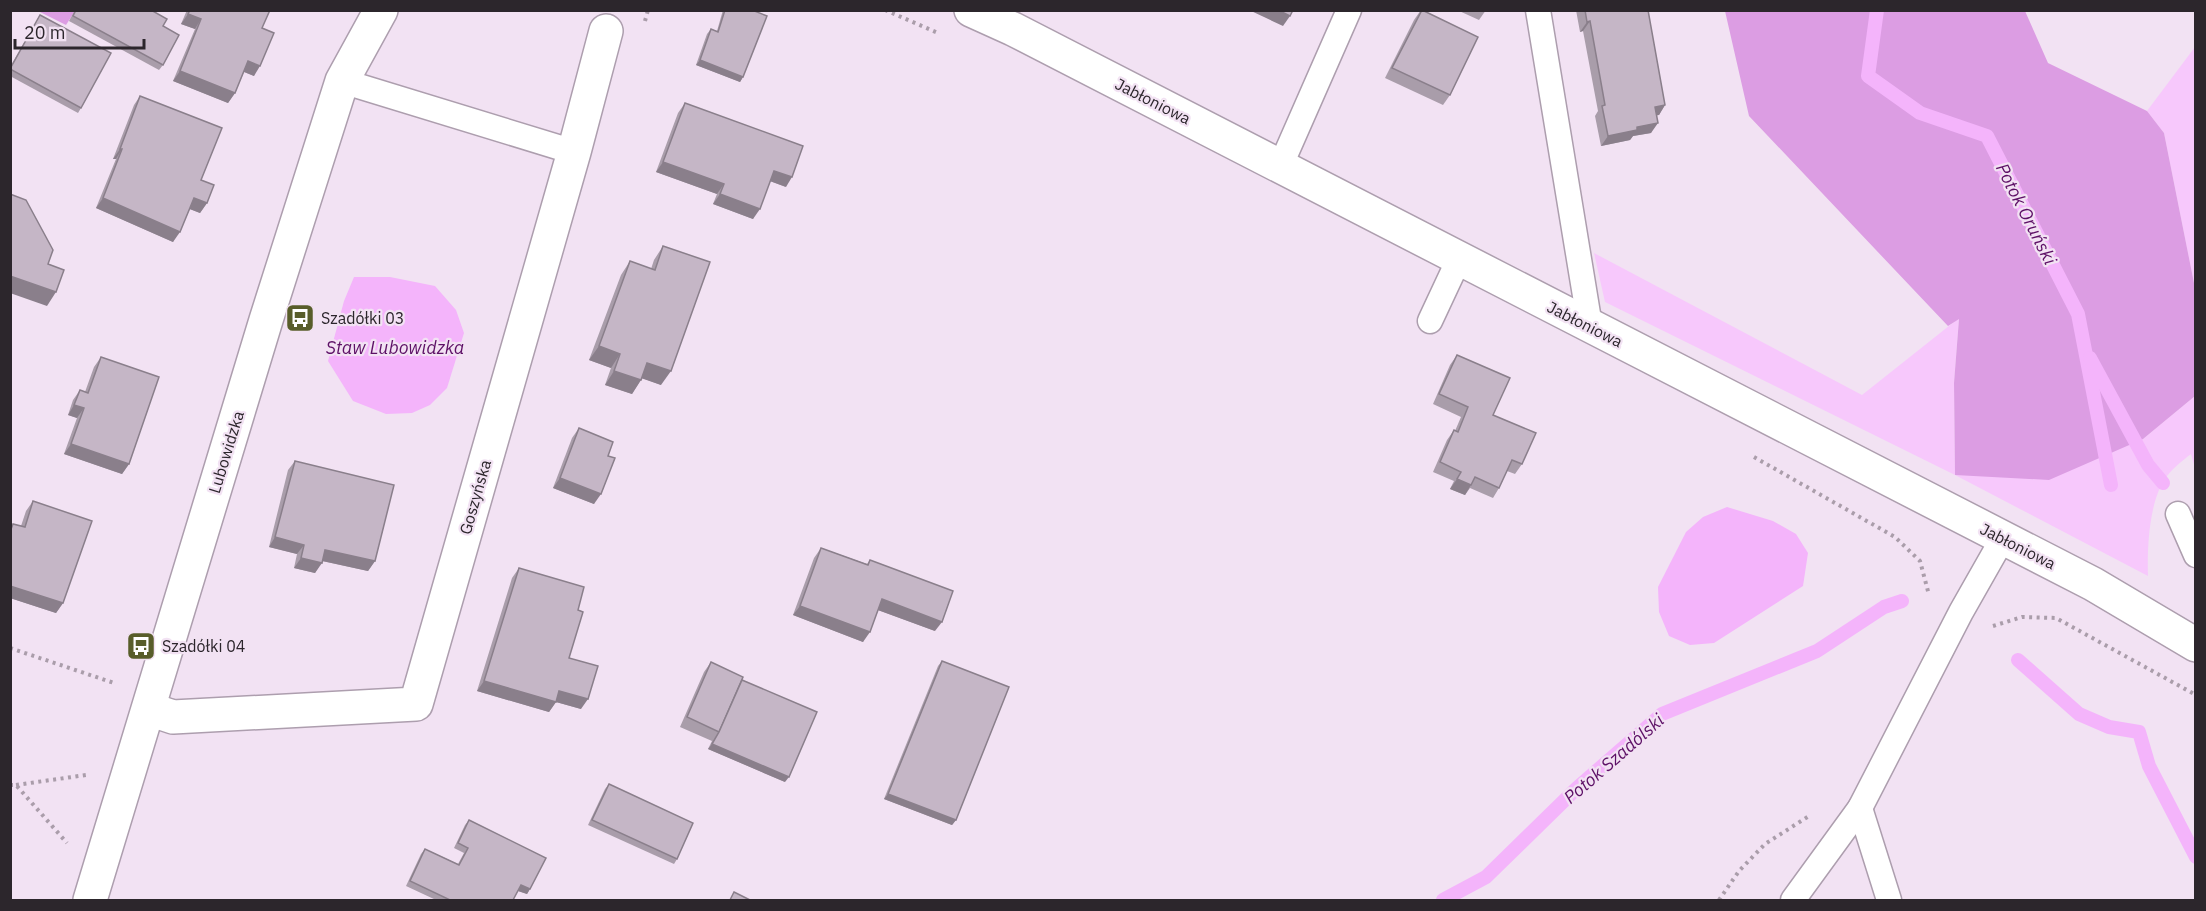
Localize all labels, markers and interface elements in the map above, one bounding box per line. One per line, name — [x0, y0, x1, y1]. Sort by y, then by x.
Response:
scale bar — [15, 12, 144, 50]
text: 20 m — [24, 21, 66, 44]
street label: Jabłoniowa — [1112, 73, 1194, 129]
water label: Potok Oruński — [1991, 159, 2062, 269]
street label: Jabłoniowa — [1544, 296, 1626, 352]
bus stop icon: Szadółki 03 — [284, 302, 316, 334]
place label: Szadółki 03 — [321, 308, 404, 328]
water label: Staw Lubowidzka — [326, 336, 464, 359]
street label: Lubowidzka — [204, 408, 248, 496]
street label: Goszyńska — [455, 457, 495, 537]
street label: Jabłoniowa — [1977, 518, 2059, 574]
bus stop icon: Szadółki 04 — [125, 630, 157, 662]
place label: Szadółki 04 — [162, 636, 245, 656]
water label: Potok Szadólski — [1559, 709, 1669, 809]

